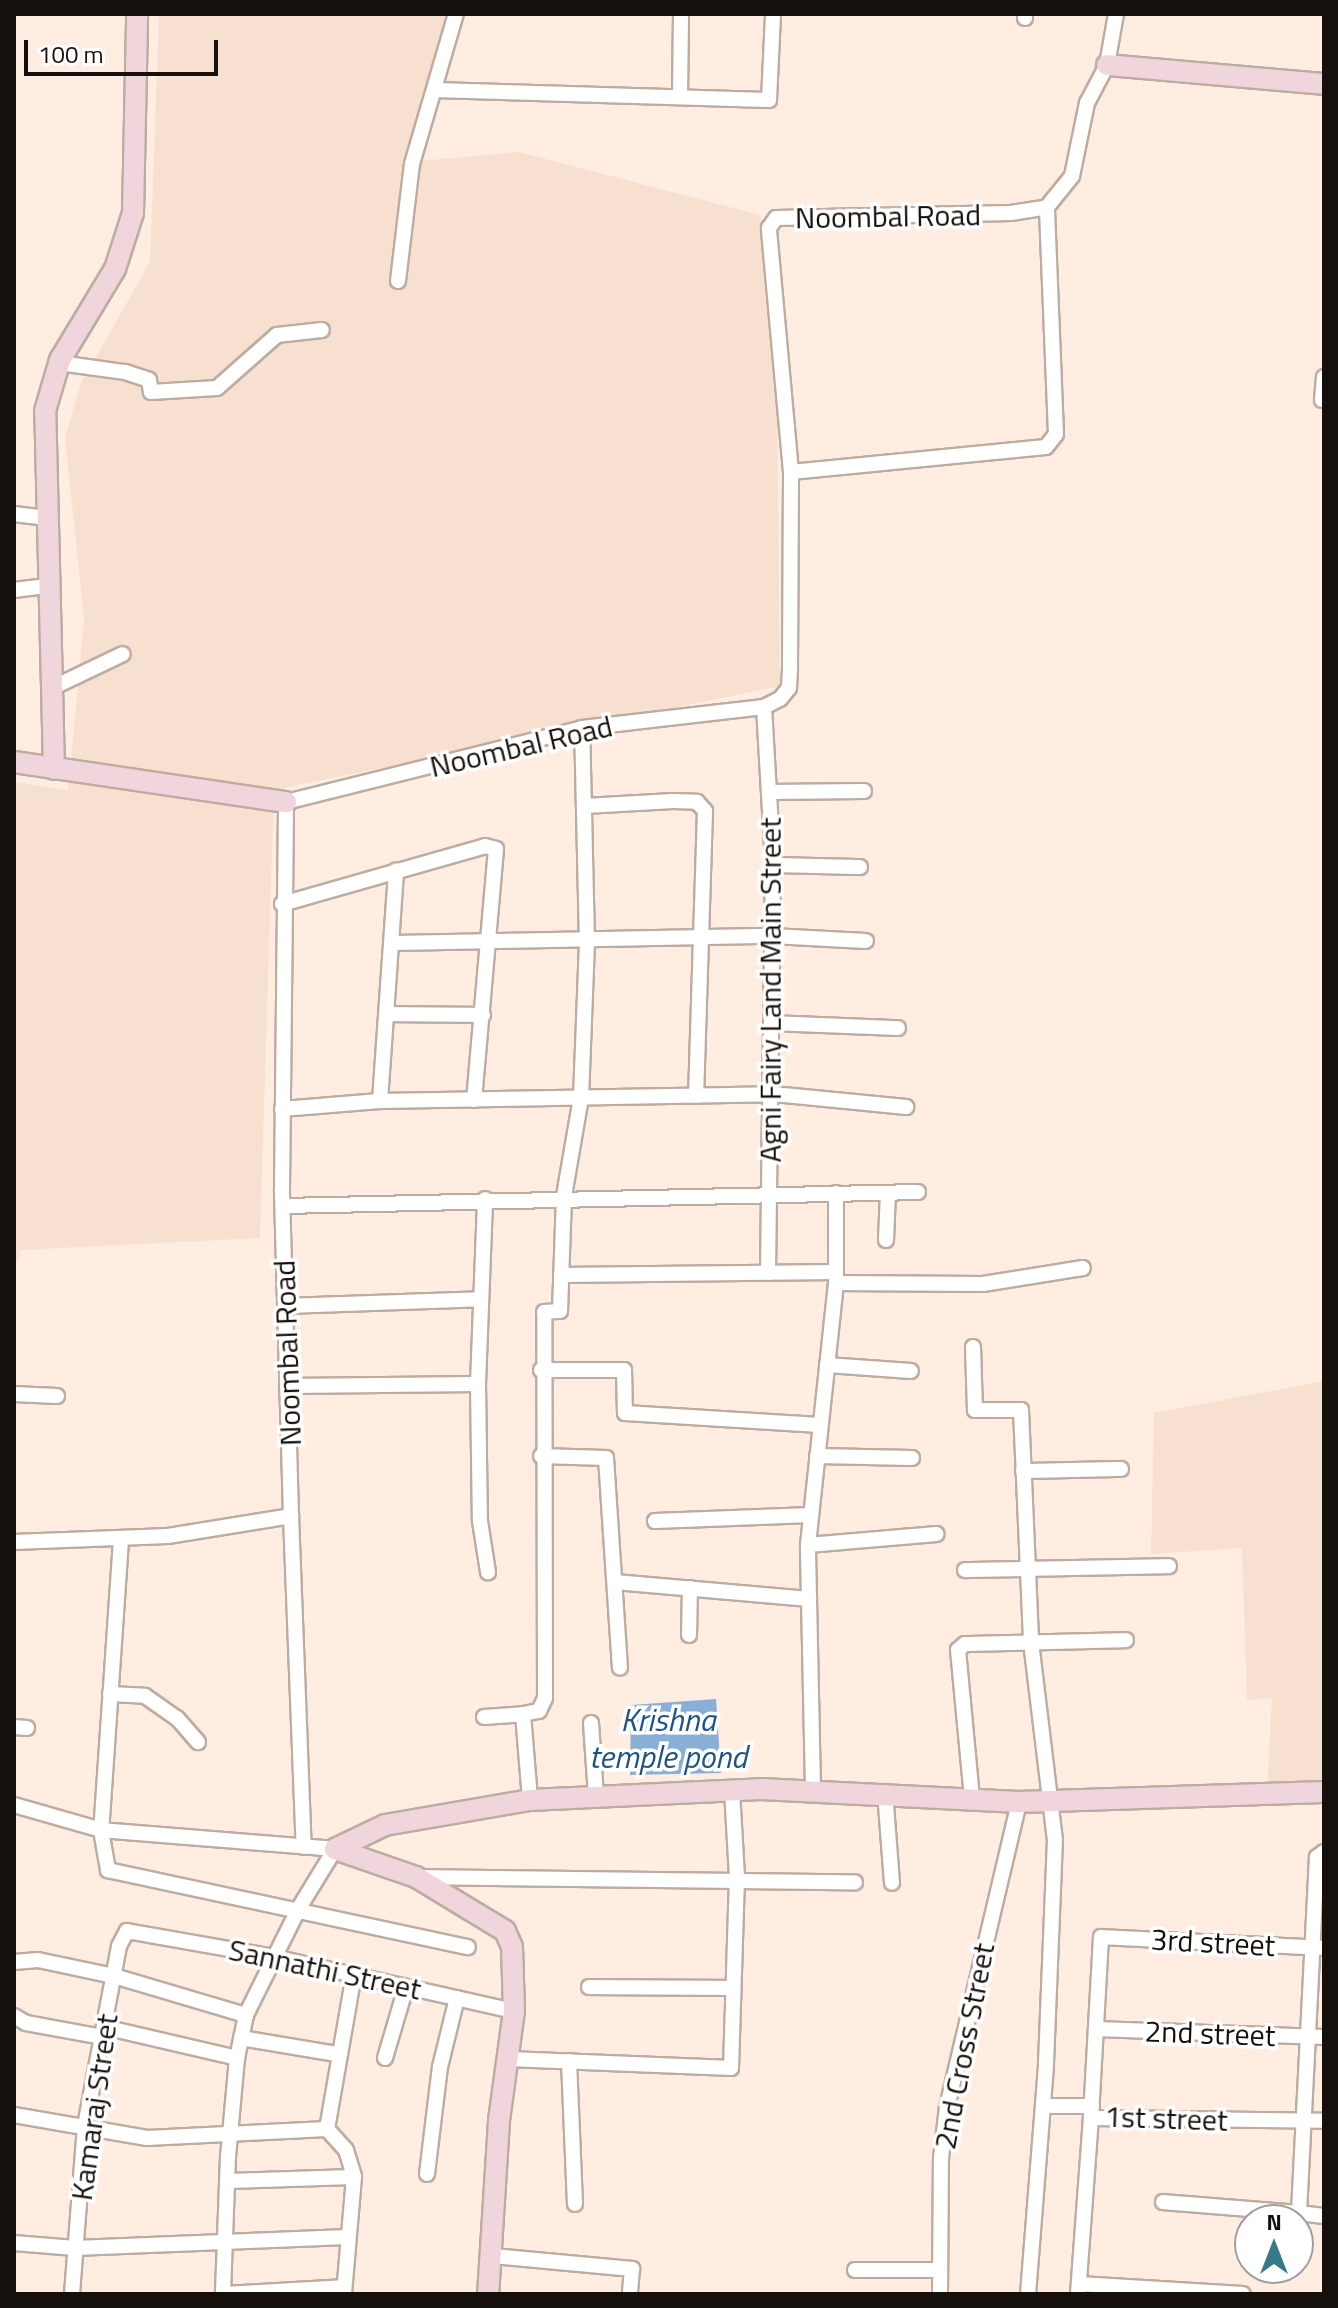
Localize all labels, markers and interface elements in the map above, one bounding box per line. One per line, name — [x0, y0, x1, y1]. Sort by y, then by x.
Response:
scale bar — [28, 24, 222, 74]
text: 100 m — [38, 36, 104, 72]
street label: Noombal Road — [795, 196, 981, 236]
street label: Noombal Road — [426, 708, 616, 784]
street label: Agni Fairy Land Main Street — [752, 818, 788, 1162]
street label: Noombal Road — [266, 1259, 308, 1447]
water label: Krishna temple pond — [589, 1701, 747, 1776]
street label: 3rd street — [1150, 1921, 1276, 1963]
street label: Sannathi Street — [226, 1931, 424, 2007]
street label: 2nd Cross Street — [926, 1940, 1002, 2152]
street label: Kamaraj Street — [63, 2011, 125, 2203]
street label: 2nd street — [1144, 2013, 1276, 2053]
street label: 1st street — [1104, 2098, 1228, 2138]
north arrow — [1234, 2204, 1314, 2284]
text: N — [1266, 2205, 1282, 2239]

